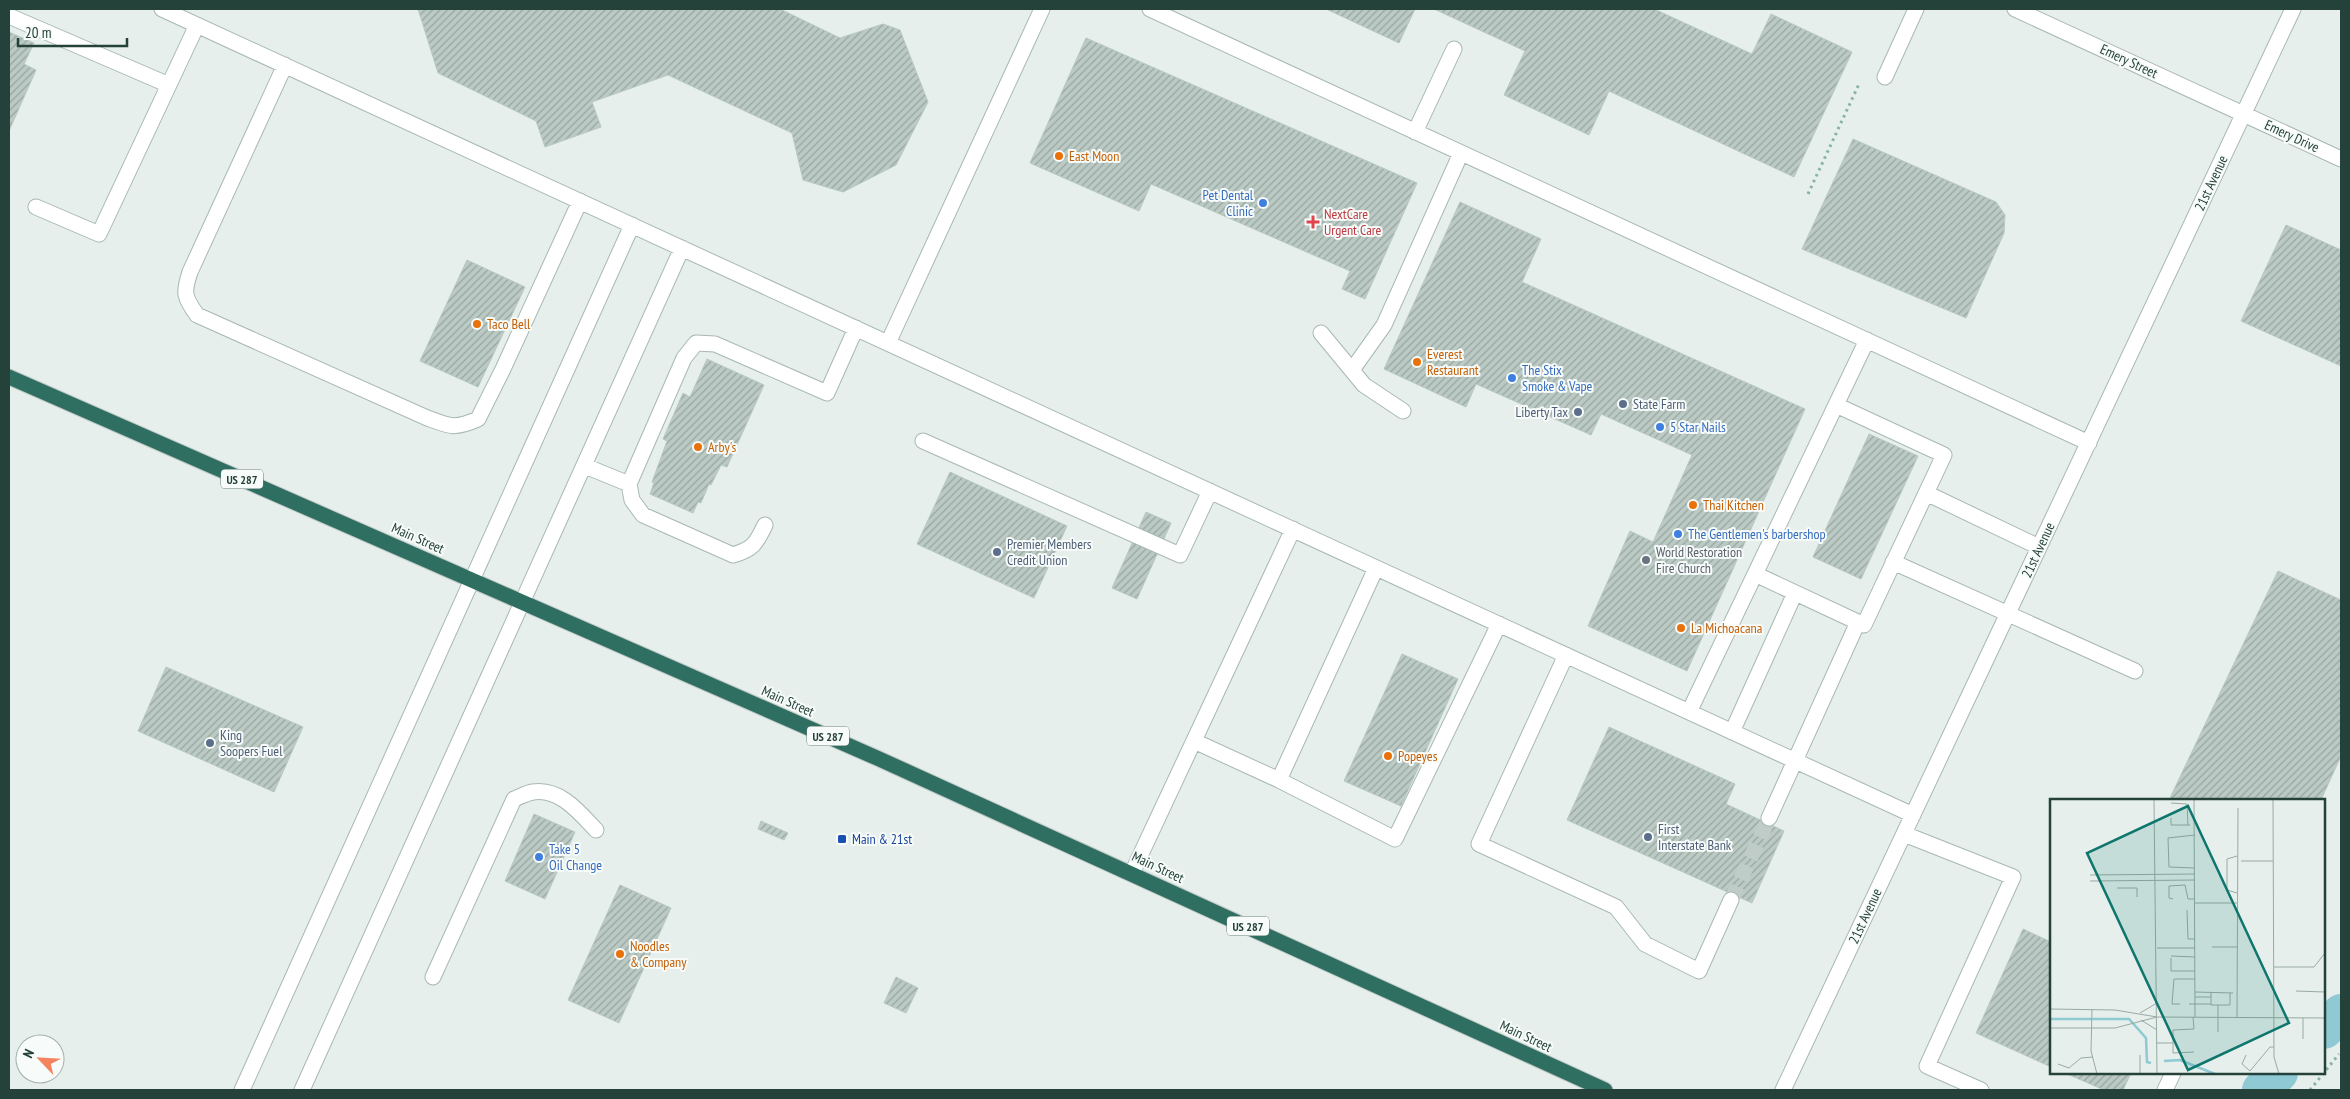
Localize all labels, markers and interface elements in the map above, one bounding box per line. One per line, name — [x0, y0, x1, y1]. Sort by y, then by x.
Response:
scale bar — [18, 15, 126, 47]
text: 20 m — [25, 23, 51, 42]
street label: Emery Street — [2097, 40, 2161, 82]
street label: Emery Drive — [2262, 116, 2322, 157]
place label: East Moon — [1069, 147, 1119, 165]
marker: East Moon — [1053, 150, 1065, 162]
street label: 21st Avenue — [2190, 152, 2232, 214]
place label: Pet Dental Clinic — [1203, 186, 1254, 220]
marker: Pet Dental Clinic — [1257, 197, 1269, 209]
place label: NextCare Urgent Care — [1324, 205, 1382, 239]
marker: NextCare Urgent Care — [1306, 215, 1320, 229]
place label: Taco Bell — [487, 315, 531, 333]
marker: Taco Bell — [471, 318, 483, 330]
place label: Everest Restaurant — [1427, 345, 1479, 379]
marker: Everest Restaurant — [1411, 356, 1423, 368]
place label: The Stix Smoke & Vape — [1522, 361, 1593, 395]
marker: The Stix Smoke & Vape — [1506, 372, 1518, 384]
place label: State Farm — [1633, 395, 1685, 413]
marker: State Farm — [1617, 398, 1629, 410]
place label: Liberty Tax — [1515, 403, 1568, 421]
marker: Liberty Tax — [1572, 406, 1584, 418]
place label: 5 Star Nails — [1670, 418, 1726, 436]
marker: 5 Star Nails — [1654, 421, 1666, 433]
place label: Arby's — [708, 438, 736, 456]
marker: Arby's — [692, 441, 704, 453]
road number: US 287 — [221, 469, 263, 488]
place label: Thai Kitchen — [1703, 496, 1764, 514]
marker: Thai Kitchen — [1687, 499, 1699, 511]
street label: Main Street — [389, 518, 447, 558]
street label: 21st Avenue — [2017, 519, 2059, 581]
place label: The Gentlemen's barbershop — [1688, 525, 1826, 543]
marker: The Gentlemen's barbershop — [1672, 528, 1684, 540]
place label: Premier Members Credit Union — [1007, 535, 1092, 569]
place label: World Restoration Fire Church — [1656, 543, 1742, 577]
marker: Premier Members Credit Union — [991, 546, 1003, 558]
marker: World Restoration Fire Church — [1640, 554, 1652, 566]
place label: La Michoacana — [1691, 619, 1762, 637]
marker: La Michoacana — [1675, 622, 1687, 634]
street label: Main Street — [759, 681, 817, 721]
place label: King Soopers Fuel — [220, 726, 283, 760]
road number: US 287 — [807, 726, 849, 746]
marker: King Soopers Fuel — [204, 737, 216, 749]
place label: Popeyes — [1398, 747, 1438, 765]
marker: Popeyes — [1382, 750, 1394, 762]
inset map — [2050, 799, 2325, 1074]
place label: First Interstate Bank — [1658, 820, 1732, 854]
place label: Main & 21st — [852, 830, 912, 848]
marker: First Interstate Bank — [1642, 831, 1654, 843]
marker: Main & 21st — [836, 833, 848, 845]
place label: Take 5 Oil Change — [549, 840, 602, 874]
street label: Main Street — [1129, 847, 1187, 887]
marker: Take 5 Oil Change — [533, 851, 545, 863]
street label: 21st Avenue — [1844, 885, 1886, 947]
road number: US 287 — [1227, 916, 1269, 936]
place label: Noodles & Company — [630, 937, 687, 971]
marker: Noodles & Company — [614, 948, 626, 960]
street label: Main Street — [1497, 1016, 1555, 1056]
north arrow — [15, 1034, 65, 1084]
text: N — [18, 1046, 38, 1061]

